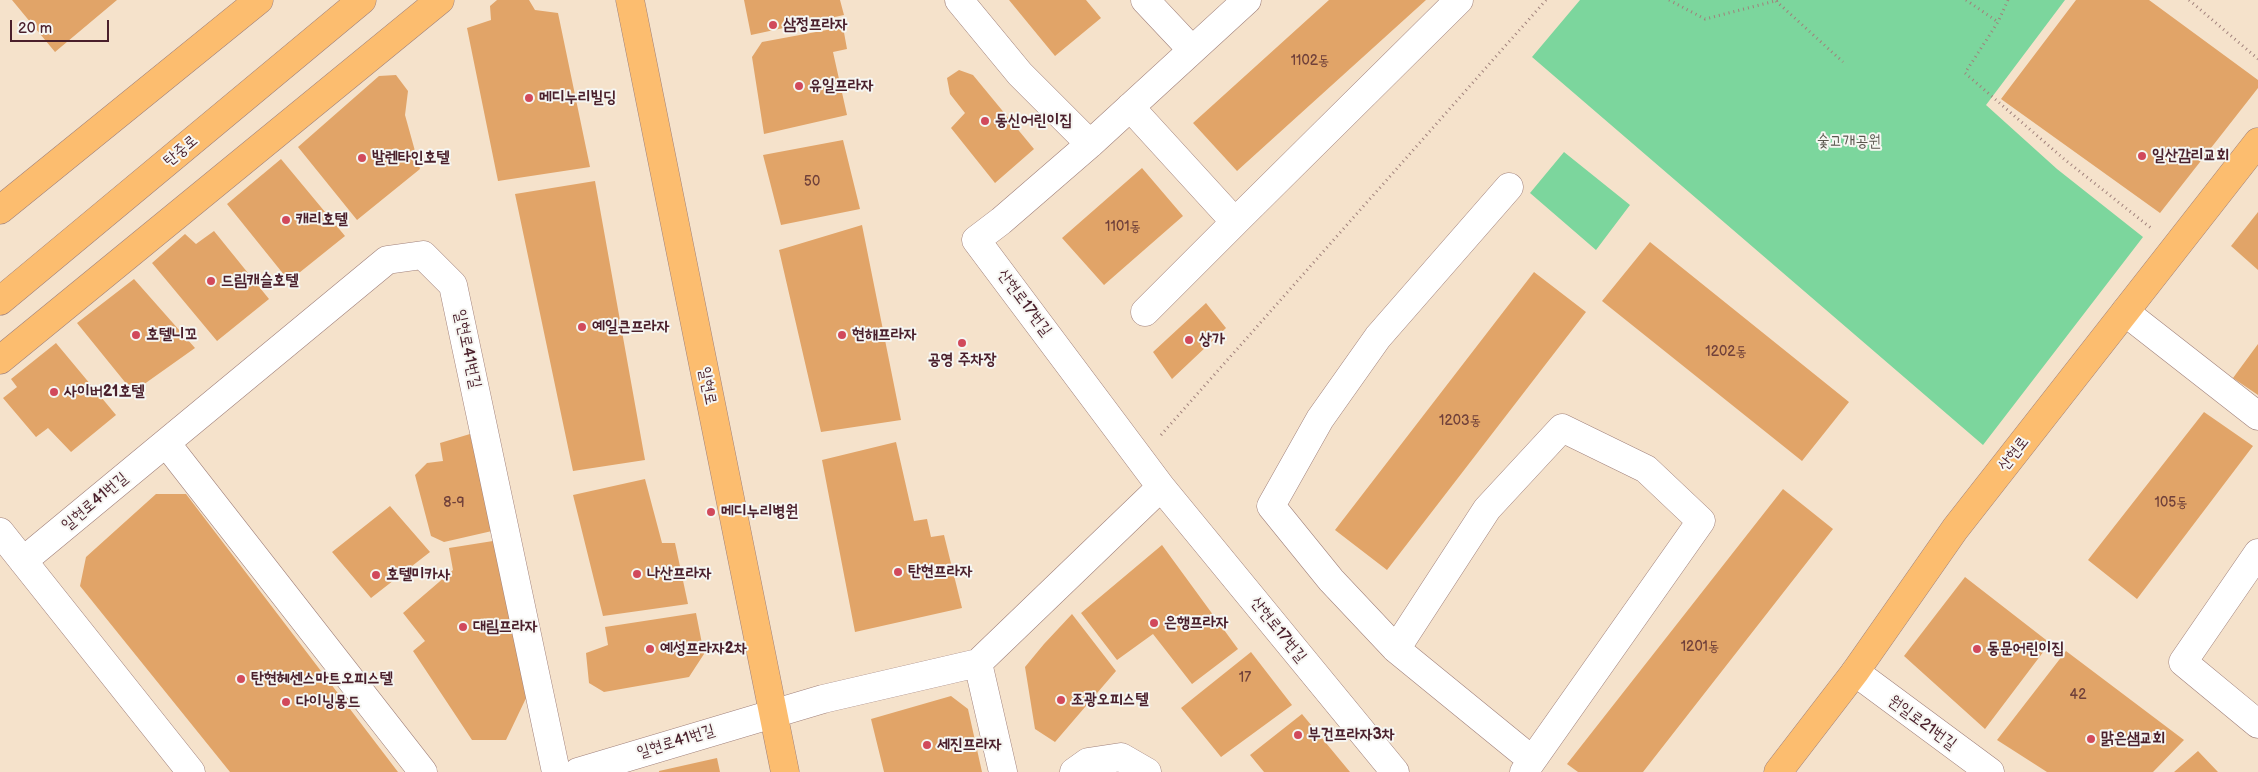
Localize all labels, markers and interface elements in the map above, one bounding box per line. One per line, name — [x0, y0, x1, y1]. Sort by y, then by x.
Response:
scale bar — [12, 10, 111, 42]
place label: 삼정프라자 — [783, 15, 847, 35]
text: 20 m — [18, 19, 52, 38]
marker: 삼정프라자 — [767, 19, 779, 31]
house number: 1102동 — [1291, 53, 1329, 69]
place label: 유일프라자 — [809, 76, 873, 96]
marker: 유일프라자 — [793, 80, 805, 92]
place label: 메디누리빌딩 — [539, 88, 616, 108]
marker: 메디누리빌딩 — [523, 92, 535, 104]
place label: 동신어린이집 — [995, 111, 1072, 131]
marker: 동신어린이집 — [979, 115, 991, 127]
street label: 탄중로 — [160, 131, 202, 171]
park label: 숯고개공원 — [1817, 132, 1881, 152]
place label: 일산감리교회 — [2152, 146, 2229, 166]
place label: 발렌타인호텔 — [372, 148, 449, 168]
marker: 일산감리교회 — [2136, 150, 2148, 162]
marker: 발렌타인호텔 — [356, 152, 368, 164]
house number: 50 — [804, 174, 820, 190]
place label: 캐리호텔 — [296, 210, 348, 230]
marker: 캐리호텔 — [280, 214, 292, 226]
house number: 1101동 — [1105, 219, 1141, 235]
street label: 산현로17번길 — [993, 266, 1055, 340]
place label: 드림캐슬호텔 — [221, 271, 298, 291]
marker: 드림캐슬호텔 — [205, 275, 217, 287]
street label: 일현로41번길 — [449, 308, 485, 390]
place label: 예일큰프라자 — [592, 317, 669, 337]
marker: 예일큰프라자 — [576, 321, 588, 333]
place label: 호텔니꼬 — [146, 325, 198, 345]
place label: 현해프라자 — [852, 325, 916, 345]
marker: 호텔니꼬 — [130, 329, 142, 341]
marker: 현해프라자 — [836, 329, 848, 341]
place label: 상가 — [1199, 330, 1225, 350]
marker: 상가 — [1183, 334, 1195, 346]
marker: 공영 주차장 — [956, 337, 968, 349]
house number: 1202동 — [1705, 344, 1747, 360]
place label: 공영 주차장 — [928, 350, 996, 370]
street label: 일현로 — [694, 365, 720, 407]
place label: 사이버21호텔 — [64, 382, 144, 402]
marker: 사이버21호텔 — [48, 386, 60, 398]
house number: 1203동 — [1439, 413, 1481, 429]
street label: 산현로 — [1995, 433, 2033, 475]
street label: 일현로41번길 — [58, 469, 132, 535]
house number: 8-9 — [443, 495, 465, 511]
house number: 105동 — [2155, 495, 2187, 511]
place label: 메디누리병원 — [721, 502, 798, 522]
marker: 메디누리병원 — [705, 506, 717, 518]
place label: 탄현프라자 — [908, 562, 972, 582]
place label: 나산프라자 — [647, 564, 711, 584]
place label: 호텔미카사 — [386, 565, 450, 585]
marker: 탄현프라자 — [892, 566, 904, 578]
marker: 나산프라자 — [631, 568, 643, 580]
marker: 호텔미카사 — [370, 569, 382, 581]
street label: 산현로17번길 — [1246, 593, 1310, 667]
place label: 은행프라자 — [1164, 613, 1228, 633]
place label: 대림프라자 — [473, 617, 537, 637]
marker: 은행프라자 — [1148, 617, 1160, 629]
marker: 대림프라자 — [457, 621, 469, 633]
place label: 예성프라자2차 — [660, 639, 747, 659]
house number: 1201동 — [1681, 639, 1719, 655]
place label: 동문어린이집 — [1987, 639, 2064, 659]
marker: 예성프라자2차 — [644, 643, 656, 655]
marker: 동문어린이집 — [1971, 643, 1983, 655]
place label: 탄현헤센스마트오피스텔 — [251, 669, 393, 689]
house number: 17 — [1239, 670, 1251, 686]
marker: 탄현헤센스마트오피스텔 — [235, 673, 247, 685]
house number: 42 — [2070, 687, 2086, 703]
place label: 조광오피스텔 — [1071, 690, 1148, 710]
place label: 다이닝몽드 — [296, 692, 360, 712]
street label: 원일로21번길 — [1884, 692, 1960, 754]
marker: 조광오피스텔 — [1055, 694, 1067, 706]
marker: 다이닝몽드 — [280, 696, 292, 708]
street label: 일현로41번길 — [635, 721, 717, 763]
place label: 부건프라자3차 — [1308, 725, 1395, 745]
marker: 부건프라자3차 — [1292, 729, 1304, 741]
place label: 맑은샘교회 — [2101, 729, 2165, 749]
marker: 맑은샘교회 — [2085, 733, 2097, 745]
place label: 세진프라자 — [937, 735, 1001, 755]
marker: 세진프라자 — [921, 739, 933, 751]

